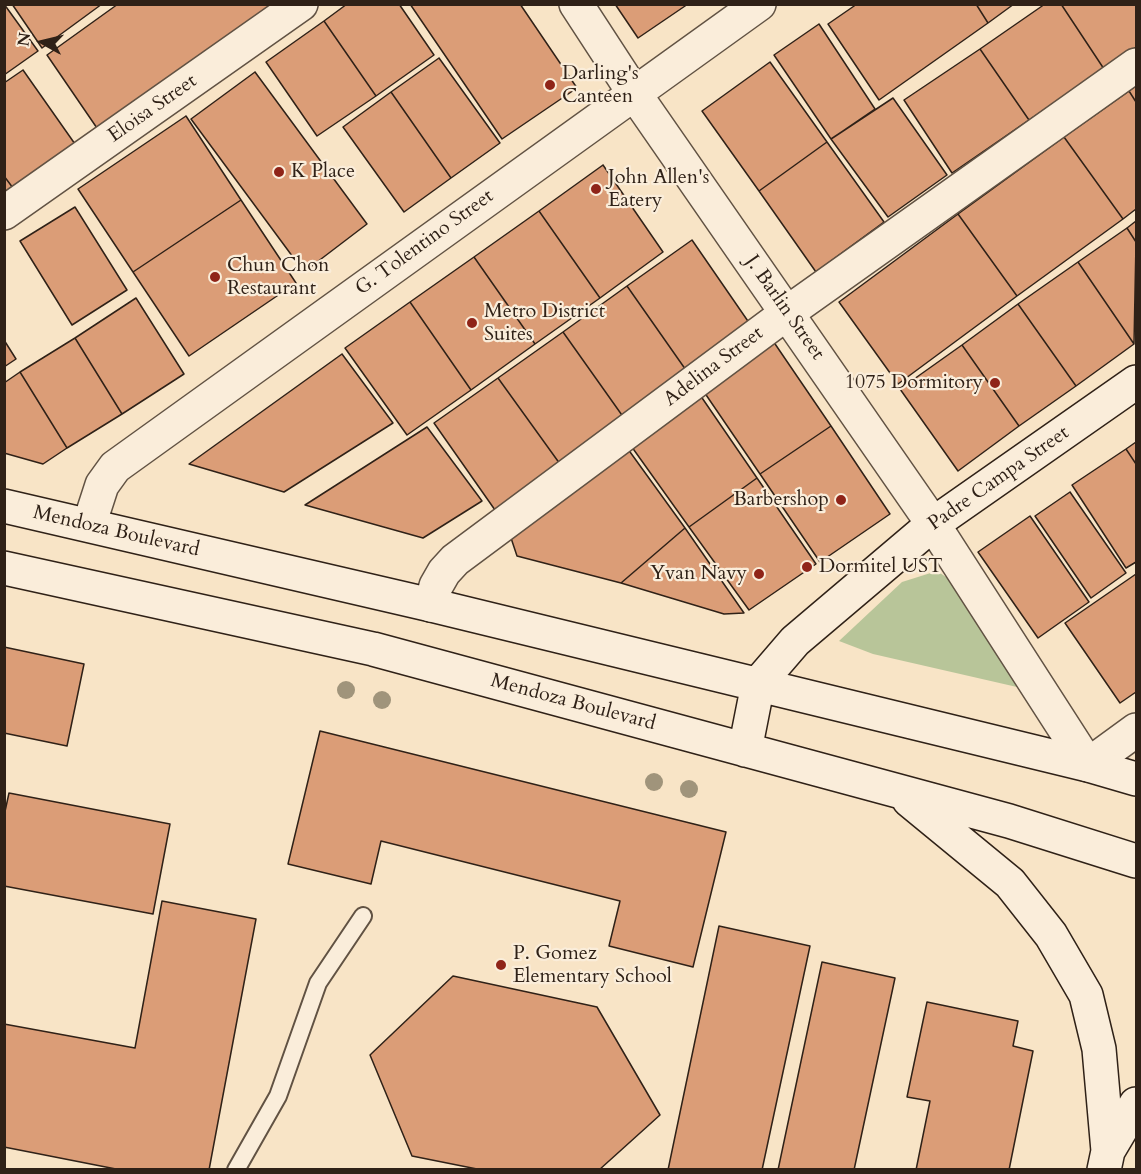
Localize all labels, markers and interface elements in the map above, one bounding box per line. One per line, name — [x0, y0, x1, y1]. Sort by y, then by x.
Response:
north arrow — [12, 12, 72, 72]
text: N — [12, 31, 36, 48]
place label: Darling's Canteen — [562, 62, 639, 109]
street label: Eloisa Street — [104, 70, 202, 148]
marker: Darling's Canteen — [543, 78, 557, 92]
place label: K Place — [291, 160, 355, 184]
marker: K Place — [272, 165, 286, 179]
place label: John Allen's Eatery — [608, 166, 709, 213]
marker: John Allen's Eatery — [589, 182, 603, 196]
street label: G. Tolentino Street — [351, 185, 499, 301]
street label: J. Barlin Street — [739, 251, 829, 365]
place label: Chun Chon Restaurant — [227, 254, 329, 301]
marker: Chun Chon Restaurant — [208, 270, 222, 284]
place label: Metro District Suites — [484, 300, 605, 347]
marker: Metro District Suites — [465, 316, 479, 330]
street label: Adelina Street — [660, 322, 768, 412]
place label: 1075 Dormitory — [845, 371, 983, 395]
marker: 1075 Dormitory — [988, 376, 1002, 390]
street label: Padre Campa Street — [924, 421, 1074, 537]
place label: Barbershop — [733, 488, 829, 512]
marker: Barbershop — [834, 493, 848, 507]
street label: Mendoza Boulevard — [31, 501, 201, 563]
place label: Dormitel UST — [819, 555, 943, 579]
marker: Dormitel UST — [800, 560, 814, 574]
place label: Yvan Navy — [650, 562, 747, 586]
marker: Yvan Navy — [752, 567, 766, 581]
street label: Mendoza Boulevard — [488, 669, 658, 737]
place label: P. Gomez Elementary School — [513, 942, 672, 989]
marker: P. Gomez Elementary School — [494, 958, 508, 972]

